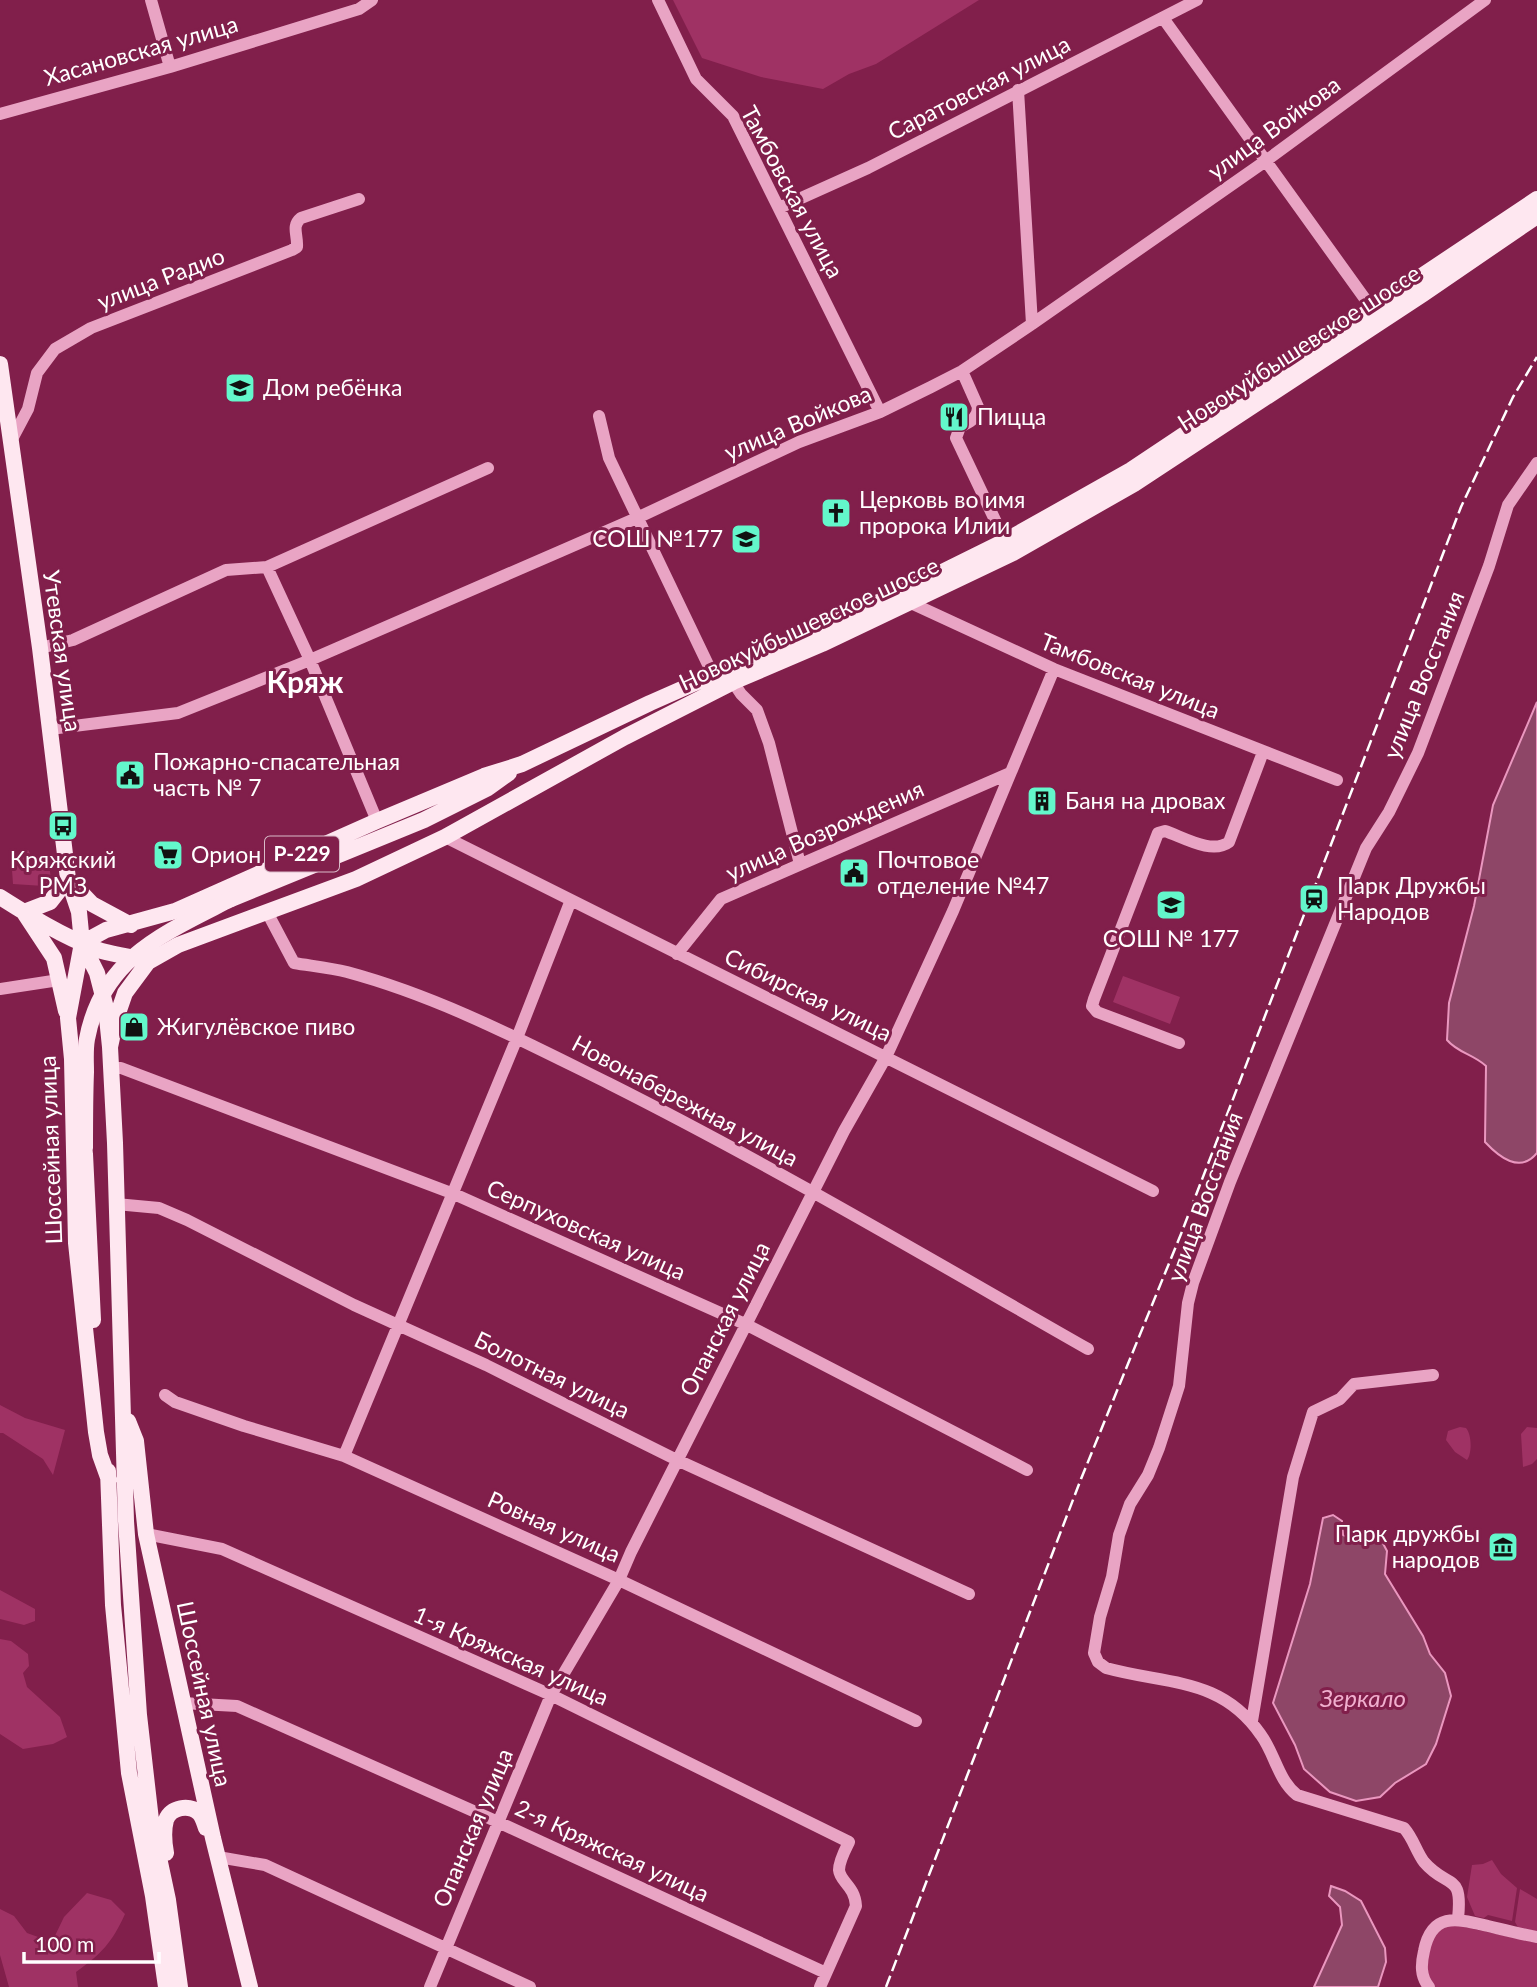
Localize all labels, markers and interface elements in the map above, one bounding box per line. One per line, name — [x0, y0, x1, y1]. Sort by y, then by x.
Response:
street label: Хасановская улица — [41, 9, 241, 91]
street label: Саратовская улица — [883, 29, 1074, 145]
street label: улица Войкова — [1202, 70, 1345, 185]
street label: Тамбовская улица — [736, 101, 850, 282]
street label: улица Радио — [93, 241, 228, 315]
street label: Новокуйбышевское шоссе — [1172, 258, 1425, 436]
school or university icon: Дом ребёнка — [223, 371, 257, 405]
place label: Дом ребёнка — [263, 373, 402, 401]
street label: улица Войкова — [720, 379, 875, 466]
restaurant icon: Пицца — [937, 400, 971, 434]
place label: Пицца — [977, 402, 1046, 430]
place label: Церковь во имя пророка Илии — [859, 485, 1025, 539]
church icon: Церковь во имя пророка Илии — [819, 496, 853, 530]
school or university icon: СОШ №177 — [729, 522, 763, 556]
place label: СОШ №177 — [592, 524, 723, 552]
street label: Новокуйбышевское шоссе — [674, 551, 943, 696]
street label: Утевская улица — [38, 568, 88, 733]
street label: улица Восстания — [1377, 587, 1470, 763]
street label: Тамбовская улица — [1037, 626, 1224, 724]
district label: Кряж — [266, 663, 344, 699]
place label: Пожарно-спасательная часть № 7 — [153, 747, 400, 801]
public building icon: Пожарно-спасательная часть № 7 — [113, 758, 147, 792]
street label: улица Возрождения — [721, 774, 928, 886]
building icon: Баня на дровах — [1025, 784, 1059, 818]
place label: Баня на дровах — [1065, 786, 1226, 814]
bus stop icon: Кряжский РМЗ — [46, 809, 80, 843]
road number: Р-229 — [265, 836, 339, 872]
supermarket icon: Орион — [151, 838, 185, 872]
place label: Орион — [191, 840, 261, 868]
place label: Кряжский РМЗ — [10, 845, 116, 899]
place label: Почтовое отделение №47 — [877, 845, 1049, 899]
public building icon: Почтовое отделение №47 — [837, 856, 871, 890]
place label: Парк Дружбы Народов — [1337, 871, 1486, 925]
station icon: Парк Дружбы Народов — [1297, 882, 1331, 916]
school or university icon: СОШ № 177 — [1154, 888, 1188, 922]
place label: СОШ № 177 — [1103, 924, 1239, 952]
street label: Сибирская улица — [720, 942, 897, 1047]
shop icon: Жигулёвское пиво — [117, 1010, 151, 1044]
place label: Жигулёвское пиво — [157, 1012, 355, 1040]
street label: Новонабережная улица — [568, 1029, 803, 1172]
street label: Шоссейная улица — [33, 1055, 67, 1245]
street label: улица Восстания — [1160, 1108, 1248, 1285]
street label: Серпуховская улица — [483, 1173, 690, 1286]
street label: Опанская улица — [673, 1237, 775, 1401]
street label: Болотная улица — [470, 1324, 635, 1424]
street label: Ровная улица — [484, 1484, 625, 1568]
place label: Парк дружбы народов — [1335, 1519, 1480, 1573]
museum icon: Парк дружбы народов — [1486, 1530, 1520, 1564]
street label: Шоссейная улица — [172, 1599, 238, 1789]
street label: 1-я Кряжская улица — [410, 1599, 613, 1711]
water label: Зеркало — [1319, 1683, 1406, 1712]
street label: Опанская улица — [426, 1744, 518, 1911]
street label: 2-я Кряжская улица — [511, 1793, 714, 1907]
scale bar — [24, 1920, 159, 1964]
text: 100 m — [35, 1931, 94, 1956]

